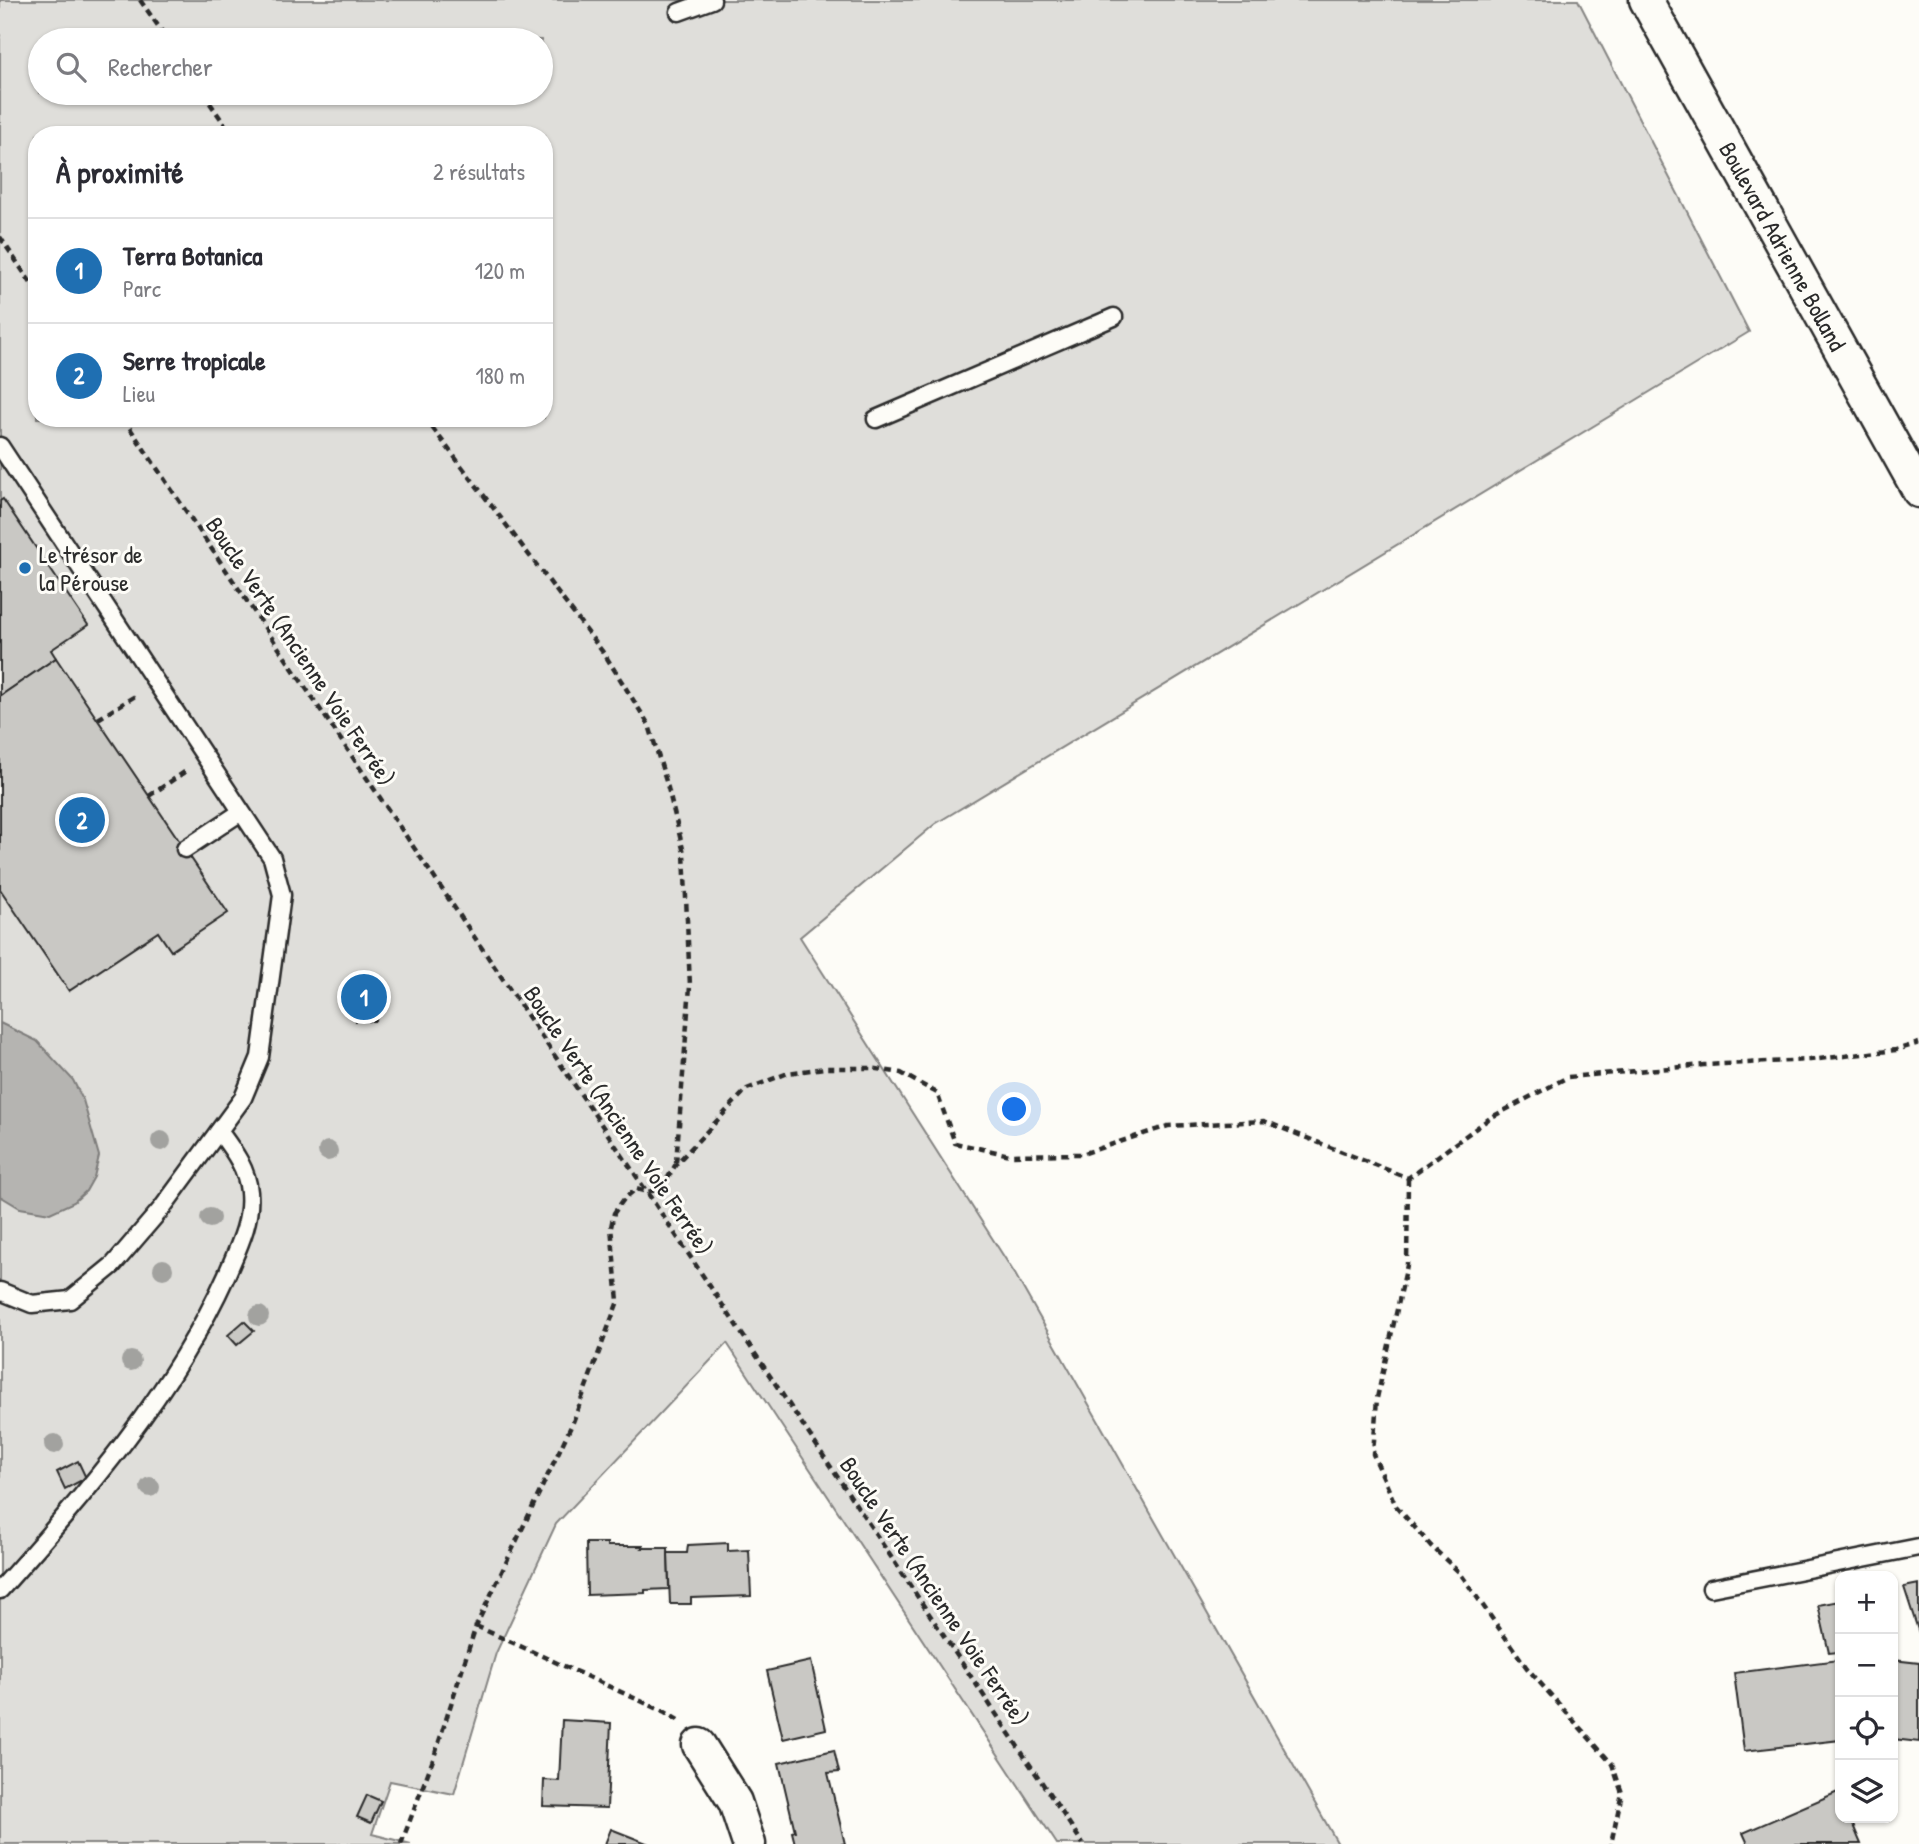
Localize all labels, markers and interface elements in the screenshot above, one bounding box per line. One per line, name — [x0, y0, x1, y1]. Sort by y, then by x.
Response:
search box — [28, 28, 553, 105]
icon: search — [52, 48, 90, 86]
text: Rechercher — [108, 49, 213, 84]
street label: Boulevard Adrienne Bolland — [1712, 136, 1854, 356]
text: À proximité — [56, 152, 184, 192]
text: 2 résultats — [433, 156, 525, 187]
text: Terra Botanica — [123, 238, 262, 273]
text: 1 — [75, 255, 83, 286]
text: 120 m — [475, 255, 525, 286]
text: Parc — [123, 273, 161, 304]
text: Serre tropicale — [123, 343, 266, 378]
text: 2 — [74, 360, 84, 391]
text: 180 m — [475, 360, 525, 391]
text: Lieu — [123, 378, 155, 409]
street label: Boucle Verte (Ancienne Voie Ferrée) — [199, 510, 403, 792]
place label: Le trésor de la Pérouse — [39, 538, 143, 598]
marker: Le trésor de la Pérouse — [17, 560, 33, 576]
pin: 2 — [59, 794, 105, 846]
pin: 1 — [341, 971, 387, 1023]
street label: Boucle Verte (Ancienne Voie Ferrée) — [517, 979, 721, 1261]
your location — [997, 1092, 1031, 1126]
street label: Boucle Verte (Ancienne Voie Ferrée) — [833, 1450, 1037, 1732]
map controls — [1835, 1571, 1898, 1823]
button: + — [1835, 1571, 1898, 1634]
button: − — [1835, 1634, 1898, 1697]
button: locate — [1835, 1697, 1898, 1760]
button: layers — [1835, 1760, 1898, 1823]

